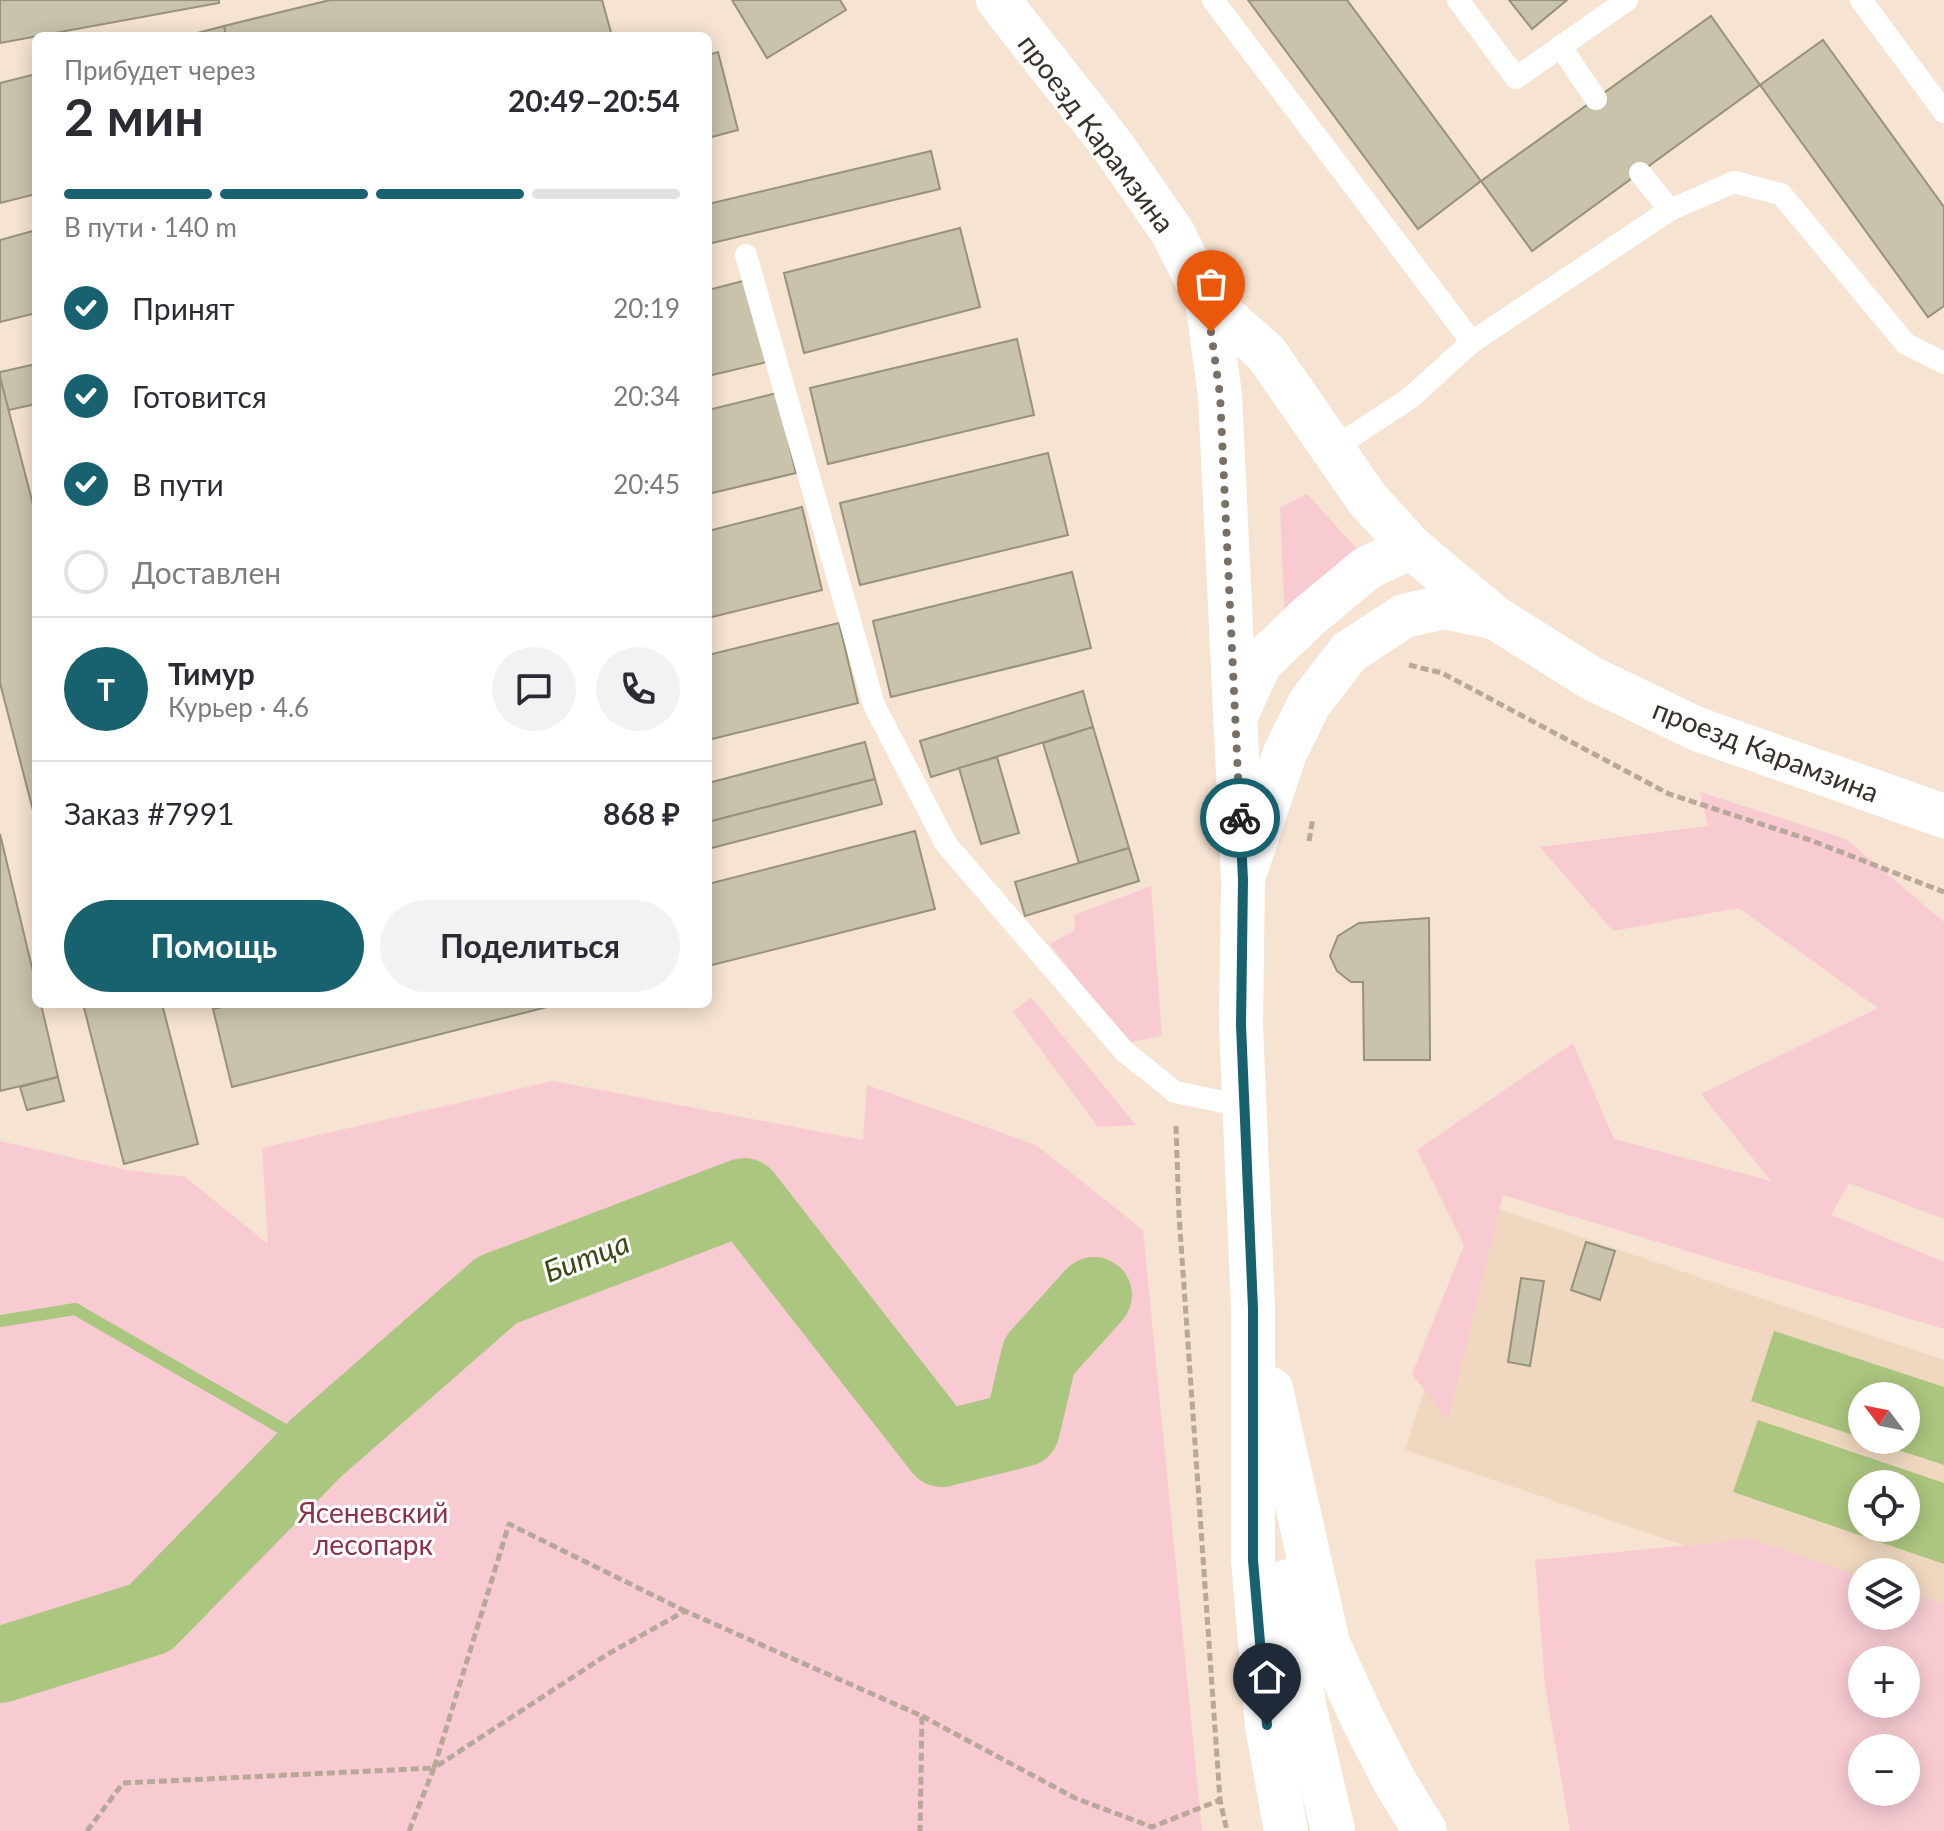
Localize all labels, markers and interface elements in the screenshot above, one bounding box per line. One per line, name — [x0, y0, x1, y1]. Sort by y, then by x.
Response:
street label: проезд Карамзина — [1011, 27, 1183, 239]
text: Прибудет через — [64, 54, 256, 86]
text: 20:49–20:54 — [508, 82, 680, 118]
text: 2 мин — [64, 85, 204, 147]
text: В пути · 140 m — [64, 211, 237, 243]
pin — [1177, 250, 1245, 332]
icon: bag — [1189, 262, 1233, 306]
icon: check — [64, 286, 108, 330]
text: Принят — [132, 290, 235, 326]
text: 20:19 — [613, 292, 680, 324]
icon: check — [64, 374, 108, 418]
text: Готовится — [132, 378, 267, 414]
text: 20:34 — [613, 380, 680, 412]
icon: check — [64, 462, 108, 506]
text: В пути — [132, 466, 224, 502]
text: 20:45 — [613, 468, 680, 500]
text: Доставлен — [132, 554, 281, 590]
button: chat — [492, 647, 576, 731]
button: phone — [596, 647, 680, 731]
text: Тимур — [168, 655, 255, 691]
text: Т — [97, 671, 115, 707]
text: Курьер · 4.6 — [168, 691, 309, 723]
street label: проезд Карамзина — [1648, 691, 1884, 809]
courier — [1200, 778, 1280, 858]
text: Заказ #7991 — [64, 795, 235, 831]
text: 868 ₽ — [603, 795, 680, 831]
icon: bike — [1218, 796, 1262, 840]
button: Помощь — [64, 900, 364, 992]
button: Поделиться — [380, 900, 680, 992]
water label: Битца — [538, 1223, 634, 1289]
north arrow — [1848, 1382, 1920, 1454]
map controls — [1848, 1382, 1920, 1806]
button: locate — [1848, 1470, 1920, 1542]
park label: Ясеневский лесопарк — [297, 1495, 448, 1561]
button: layers — [1848, 1558, 1920, 1630]
pin — [1233, 1643, 1301, 1725]
button: + — [1848, 1646, 1920, 1718]
icon: home — [1245, 1655, 1289, 1699]
button: − — [1848, 1734, 1920, 1806]

